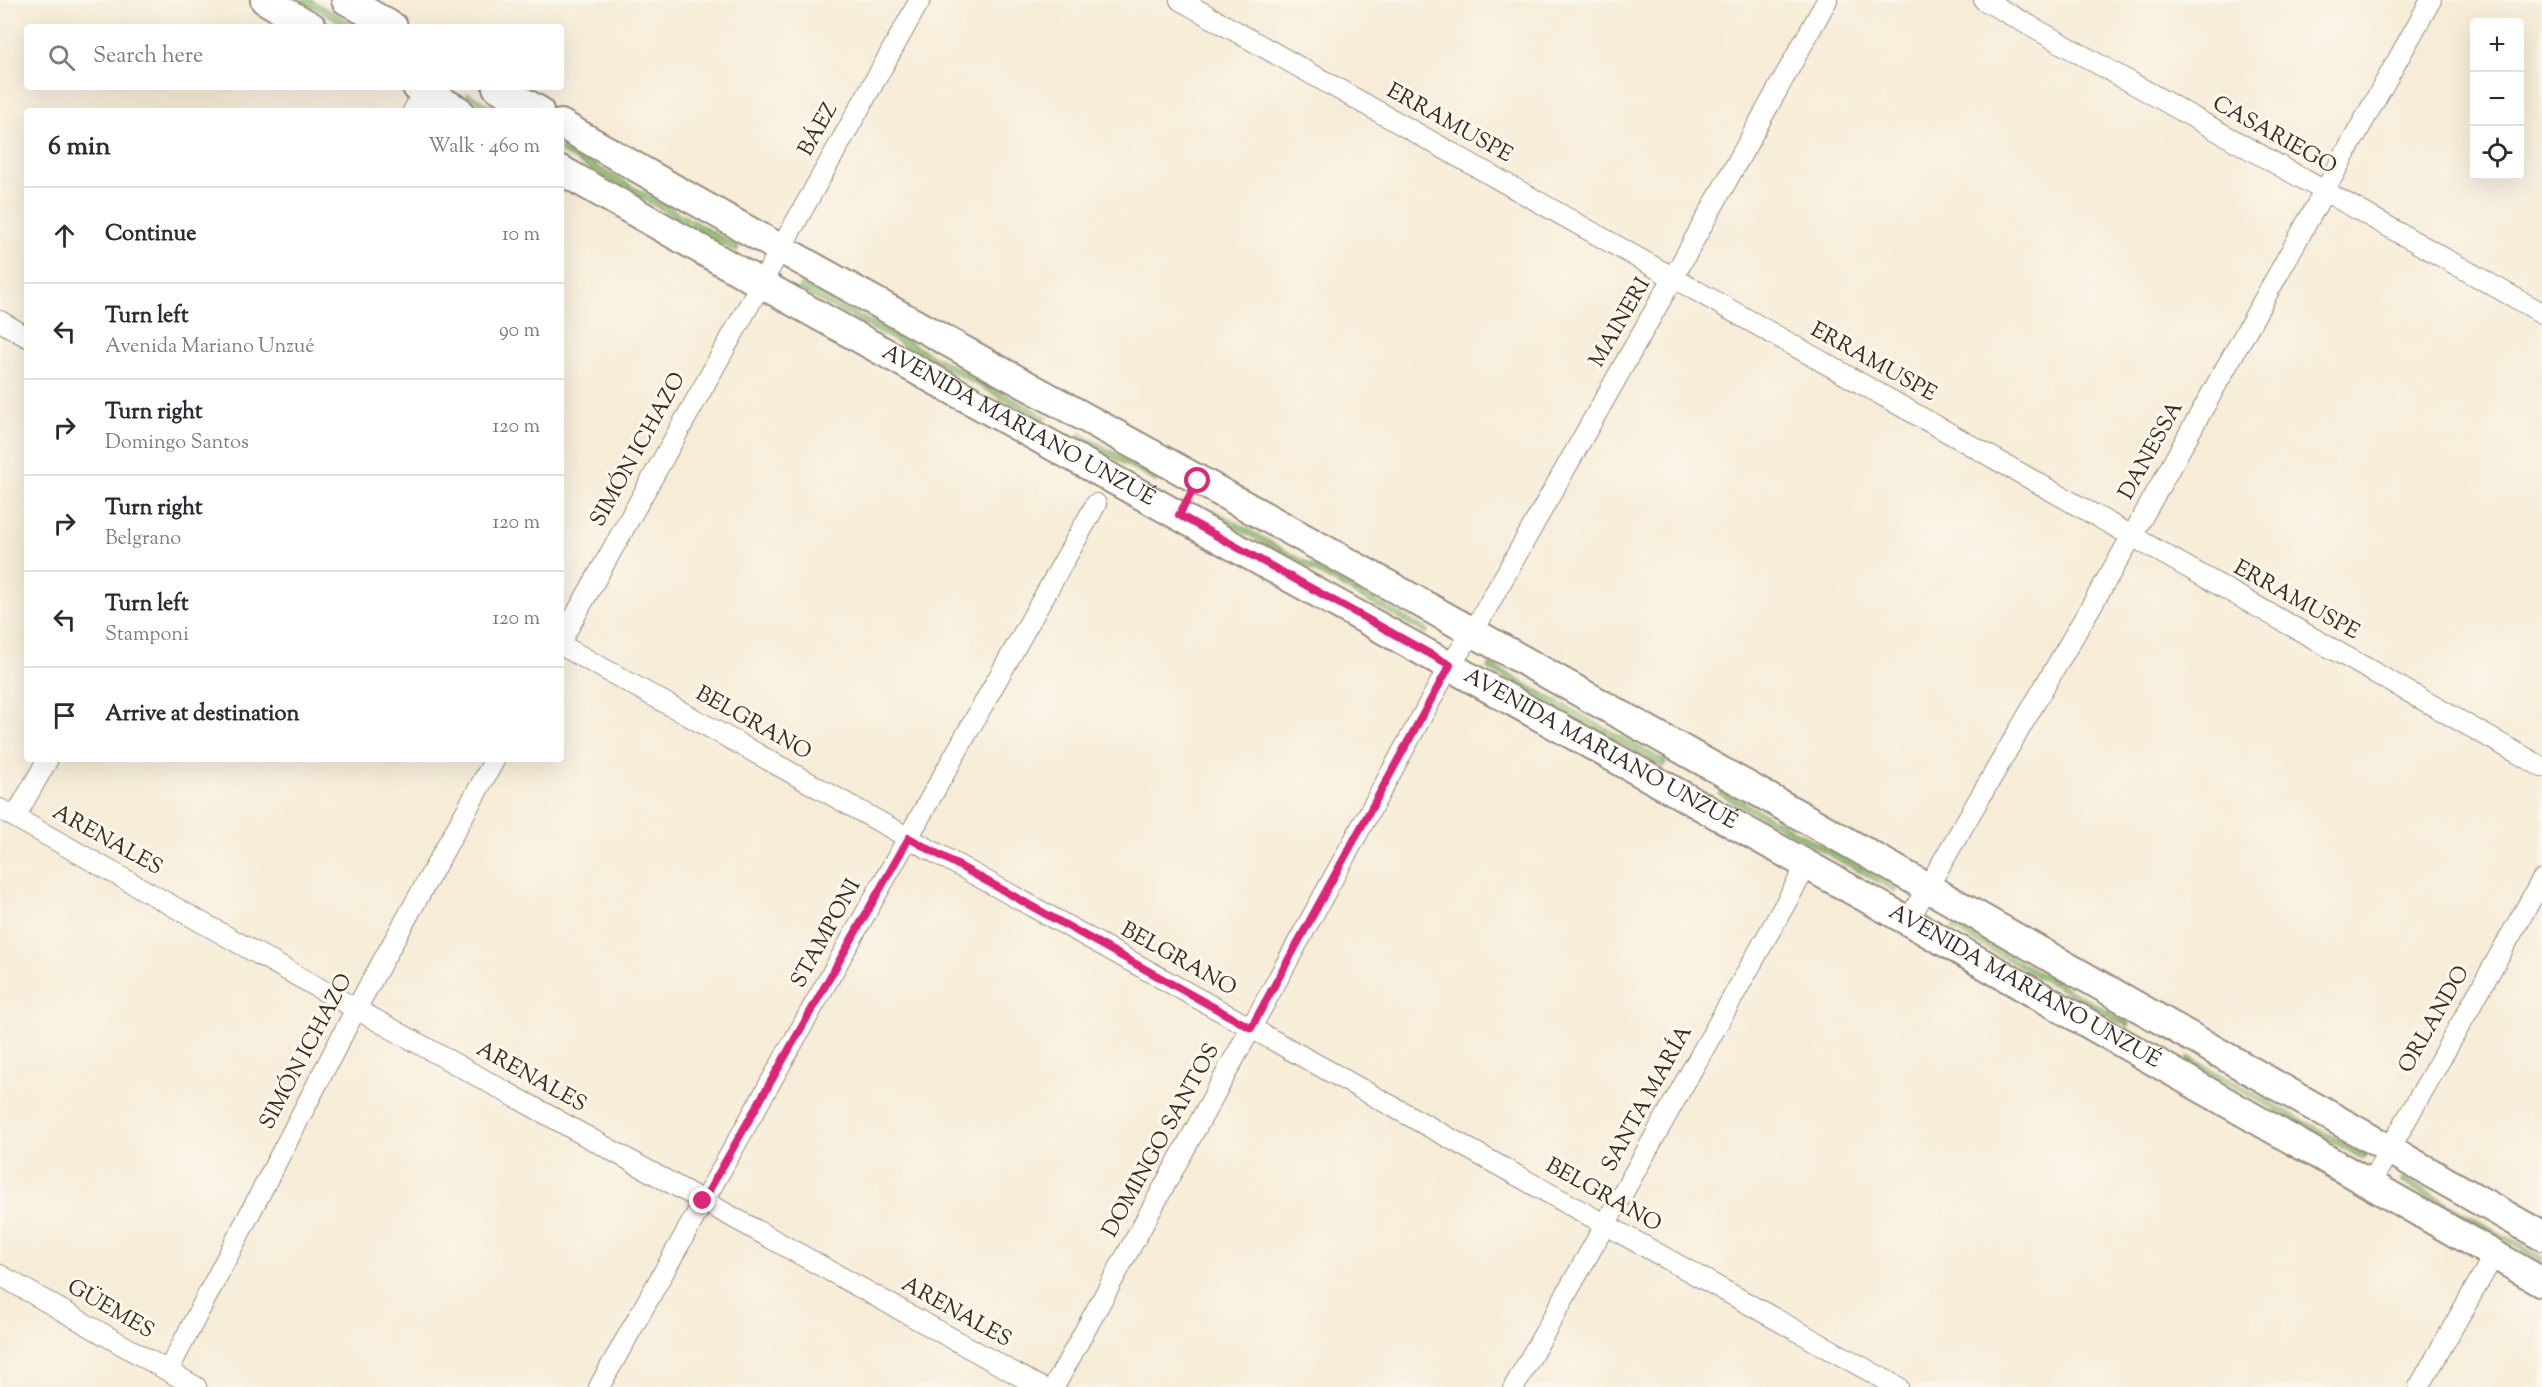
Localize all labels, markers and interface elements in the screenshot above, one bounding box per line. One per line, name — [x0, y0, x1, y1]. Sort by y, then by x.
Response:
map controls — [2470, 18, 2524, 180]
button: + — [2470, 18, 2524, 72]
search box — [24, 24, 564, 90]
icon: search — [45, 41, 78, 74]
text: Search here — [93, 41, 203, 73]
button: − — [2470, 72, 2524, 126]
street label: ERRAMUSPE — [1380, 76, 1518, 172]
street label: CASARIEGO — [2206, 89, 2342, 183]
street label: BÁEZ — [790, 97, 847, 163]
button: locate — [2470, 126, 2524, 180]
text: 6 min — [48, 129, 111, 166]
text: Walk · 460 m — [428, 133, 540, 162]
icon: ahead — [48, 219, 81, 252]
text: Continue — [105, 219, 196, 251]
text: 10 m — [502, 221, 540, 250]
street label: MAINERI — [1582, 272, 1660, 374]
text: Turn left — [105, 301, 188, 333]
icon: left — [48, 315, 81, 348]
street label: ERRAMUSPE — [1804, 315, 1942, 411]
text: 90 m — [499, 317, 540, 346]
text: Avenida Mariano Unzué — [105, 333, 315, 362]
street label: AVENIDA MARIANO UNZUÉ — [875, 337, 1161, 515]
street label: SIMÓN ICHAZO — [582, 366, 695, 533]
street label: DANESSA — [2112, 396, 2192, 506]
text: Turn right — [105, 397, 202, 429]
icon: right — [48, 411, 81, 444]
text: 120 m — [492, 413, 540, 442]
text: Domingo Santos — [105, 429, 249, 458]
route start — [1184, 467, 1210, 493]
text: Turn right — [105, 493, 202, 525]
icon: right — [48, 507, 81, 540]
text: 120 m — [492, 509, 540, 538]
text: Belgrano — [105, 525, 181, 554]
street label: ERRAMUSPE — [2227, 553, 2365, 649]
text: Turn left — [105, 589, 188, 621]
icon: left — [48, 603, 81, 636]
text: 120 m — [492, 605, 540, 634]
text: Stamponi — [105, 621, 189, 650]
street label: AVENIDA MARIANO UNZUÉ — [1457, 661, 1743, 839]
street label: BELGRANO — [689, 679, 817, 769]
icon: arrive — [48, 699, 81, 732]
text: Arrive at destination — [105, 699, 300, 731]
street label: ARENALES — [46, 797, 168, 885]
street label: STAMPONI — [784, 874, 870, 994]
street label: AVENIDA MARIANO UNZUÉ — [1882, 897, 2167, 1077]
street label: BELGRANO — [1114, 915, 1242, 1005]
street label: ORLANDO — [2391, 960, 2479, 1080]
street label: SIMÓN ICHAZO — [252, 968, 362, 1136]
street label: SANTA MARÍA — [1594, 1019, 1702, 1178]
street label: ARENALES — [470, 1034, 592, 1122]
street label: DOMINGO SANTOS — [1095, 1038, 1229, 1244]
street label: BELGRANO — [1539, 1151, 1667, 1241]
route end — [689, 1187, 715, 1213]
street label: ARENALES — [895, 1269, 1017, 1357]
street label: GÜEMES — [60, 1271, 160, 1348]

